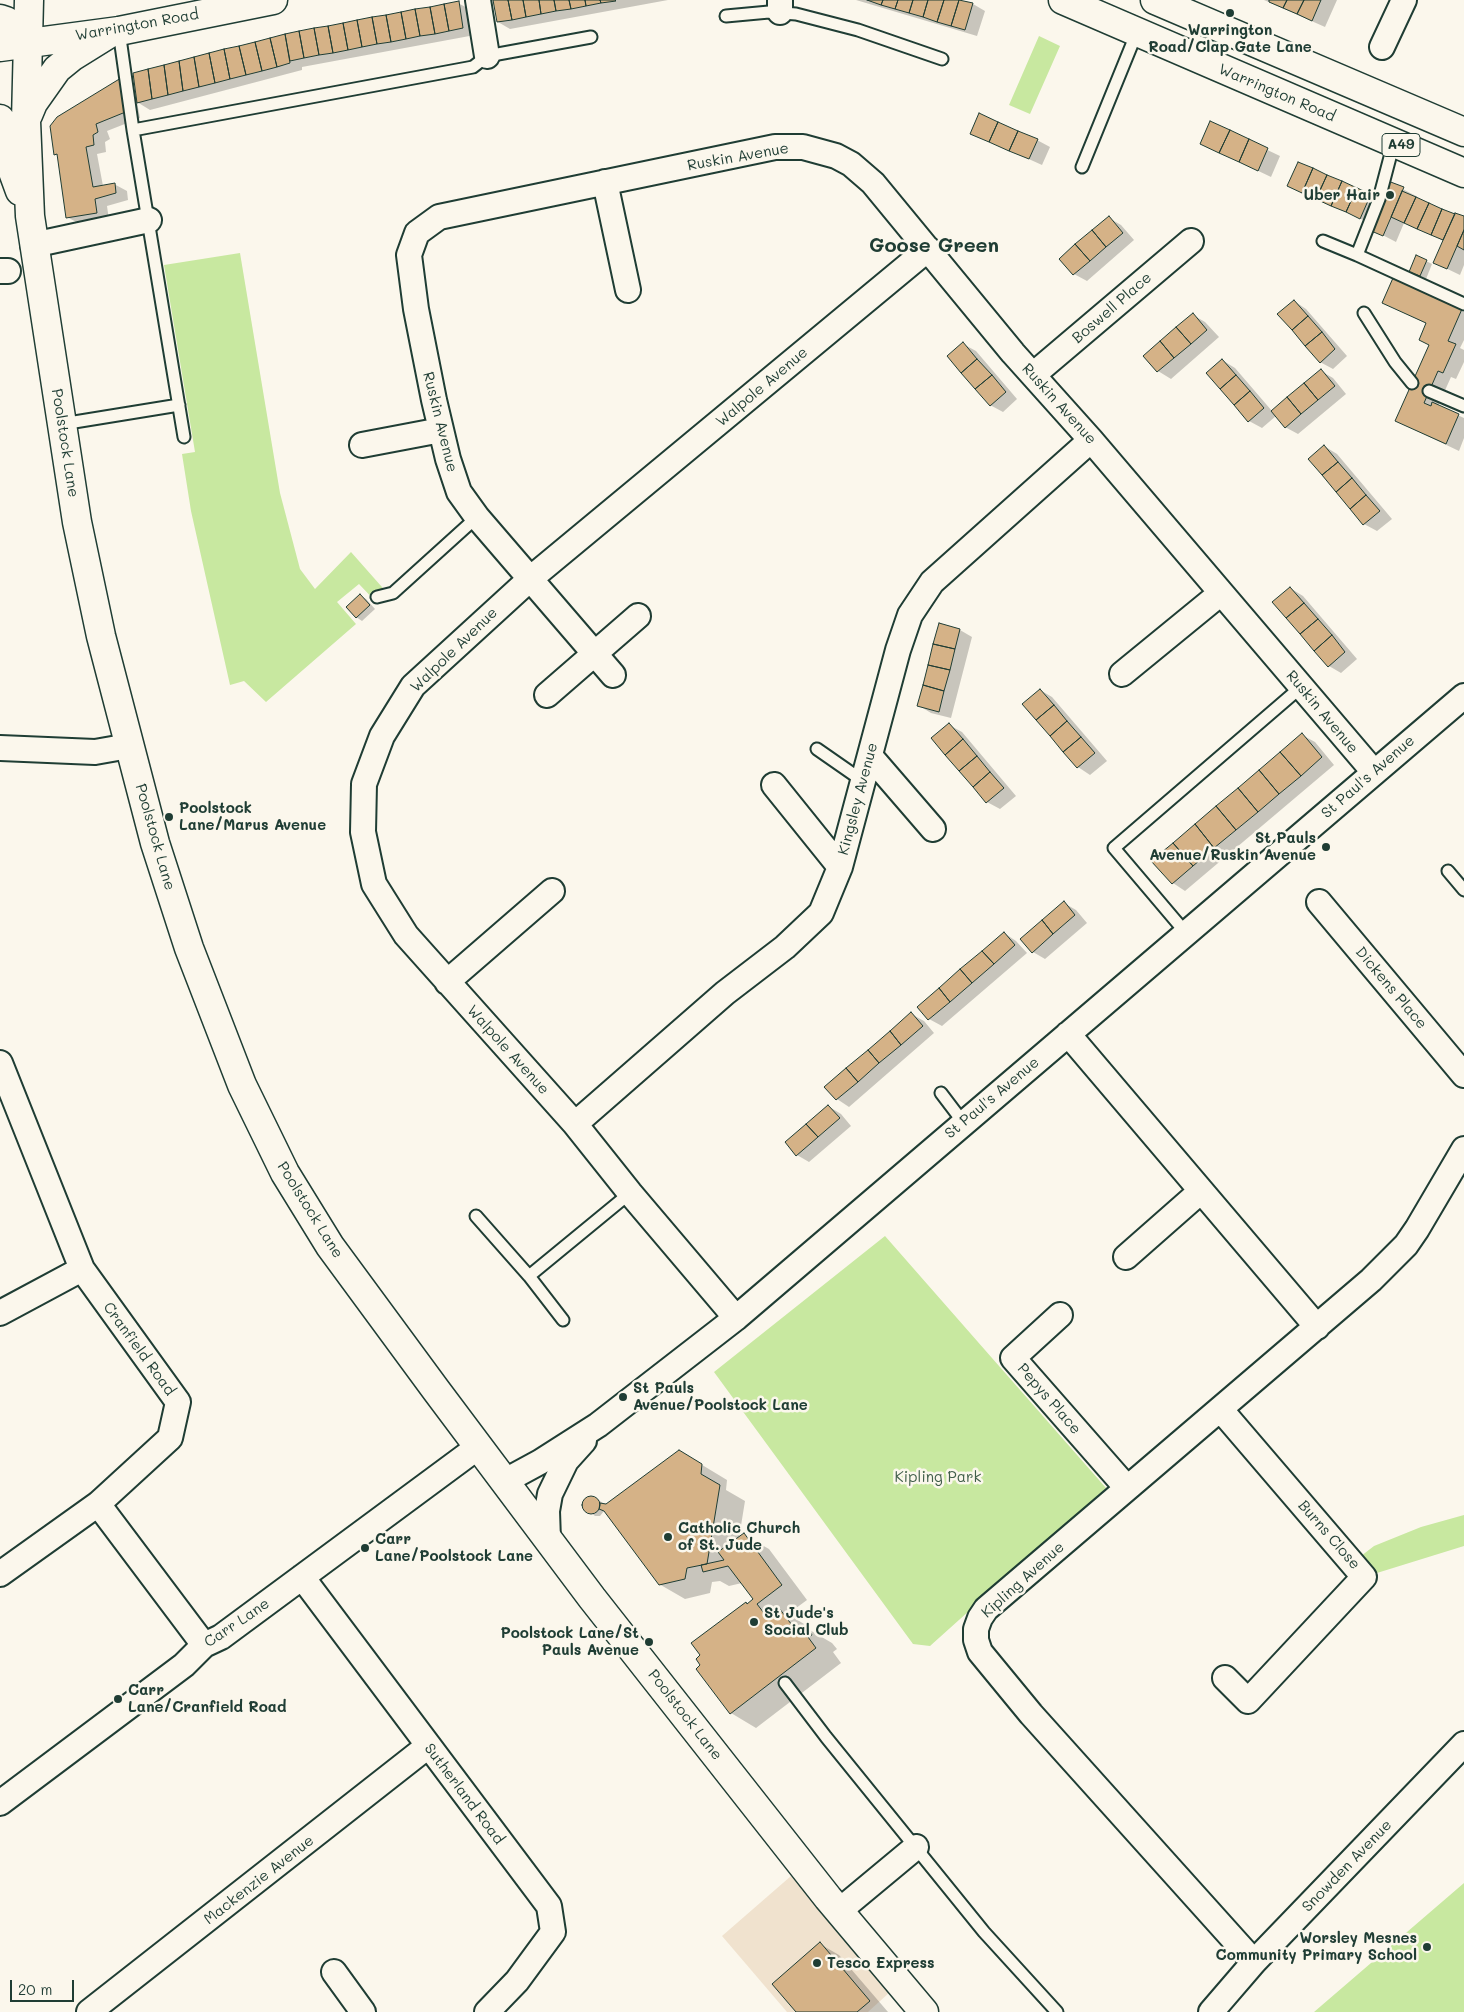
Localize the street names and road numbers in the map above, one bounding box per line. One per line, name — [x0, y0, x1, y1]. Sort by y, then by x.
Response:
street label: Warrington Road — [74, 5, 200, 45]
street label: Warrington Road — [1216, 60, 1338, 126]
road number: A49 — [1382, 134, 1420, 156]
street label: Ruskin Avenue — [686, 139, 790, 175]
street label: Boswell Place — [1069, 269, 1155, 347]
street label: Walpole Avenue — [712, 343, 812, 431]
street label: Ruskin Avenue — [1018, 360, 1100, 448]
street label: Ruskin Avenue — [419, 370, 461, 474]
street label: Poolstock Lane — [48, 387, 82, 499]
street label: Walpole Avenue — [407, 604, 501, 696]
street label: Ruskin Avenue — [1282, 667, 1362, 757]
street label: St Paul's Avenue — [1318, 732, 1418, 822]
street label: Kingsley Avenue — [834, 741, 882, 857]
street label: Poolstock Lane — [131, 782, 179, 892]
street label: Dickens Place — [1351, 943, 1431, 1033]
street label: Walpole Avenue — [463, 1002, 553, 1098]
street label: St Paul's Avenue — [941, 1053, 1043, 1143]
street label: Poolstock Lane — [273, 1159, 347, 1261]
street label: Cranfield Road — [99, 1299, 179, 1399]
street label: Pepys Place — [1013, 1360, 1085, 1438]
street label: Burns Close — [1294, 1497, 1364, 1573]
street label: Kipling Avenue — [978, 1538, 1068, 1622]
street label: Carr Lane — [201, 1595, 273, 1651]
street label: Poolstock Lane — [644, 1666, 726, 1764]
street label: Sutherland Road — [420, 1740, 508, 1848]
street label: Snowden Avenue — [1298, 1816, 1396, 1916]
street label: Mackenzie Avenue — [200, 1831, 318, 1929]

